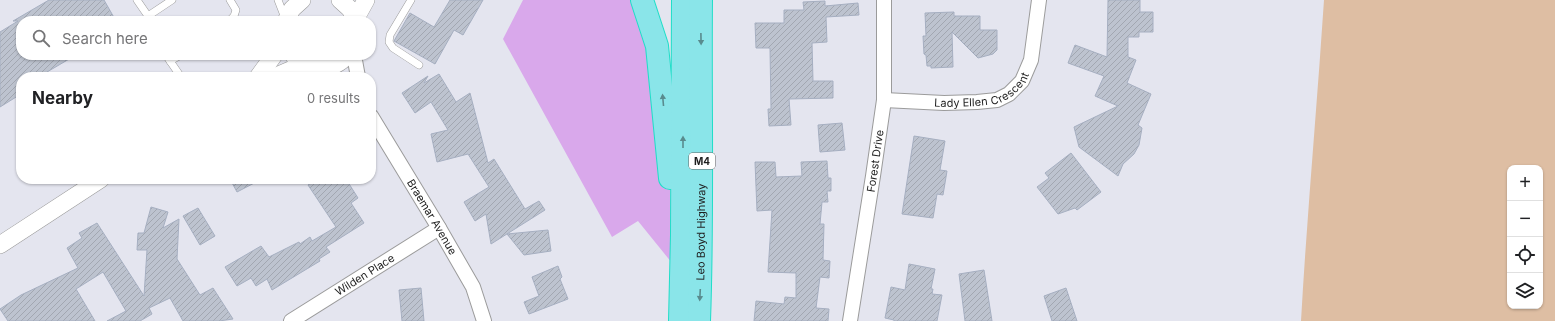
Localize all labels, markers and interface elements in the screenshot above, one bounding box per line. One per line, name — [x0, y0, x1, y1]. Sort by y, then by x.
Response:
search box — [16, 16, 376, 60]
icon: search — [30, 27, 52, 49]
text: Search here — [62, 29, 148, 48]
one-way arrow — [698, 33, 704, 46]
street label: Lady Ellen Crescent — [934, 70, 1032, 110]
text: Nearby — [32, 88, 93, 108]
text: 0 results — [307, 90, 360, 106]
one-way arrow — [660, 94, 666, 106]
street label: Forest Drive — [864, 129, 887, 193]
one-way arrow — [680, 135, 686, 148]
road number: M4 — [689, 153, 715, 169]
map controls — [1507, 165, 1543, 309]
button: + — [1507, 165, 1543, 201]
street label: Braemar Avenue — [404, 177, 460, 257]
street label: Leo Boyd Highway — [693, 183, 708, 281]
button: − — [1507, 201, 1543, 237]
button: locate — [1507, 237, 1543, 273]
street label: Wilden Place — [332, 251, 397, 299]
button: layers — [1507, 273, 1543, 309]
one-way arrow — [696, 289, 703, 301]

